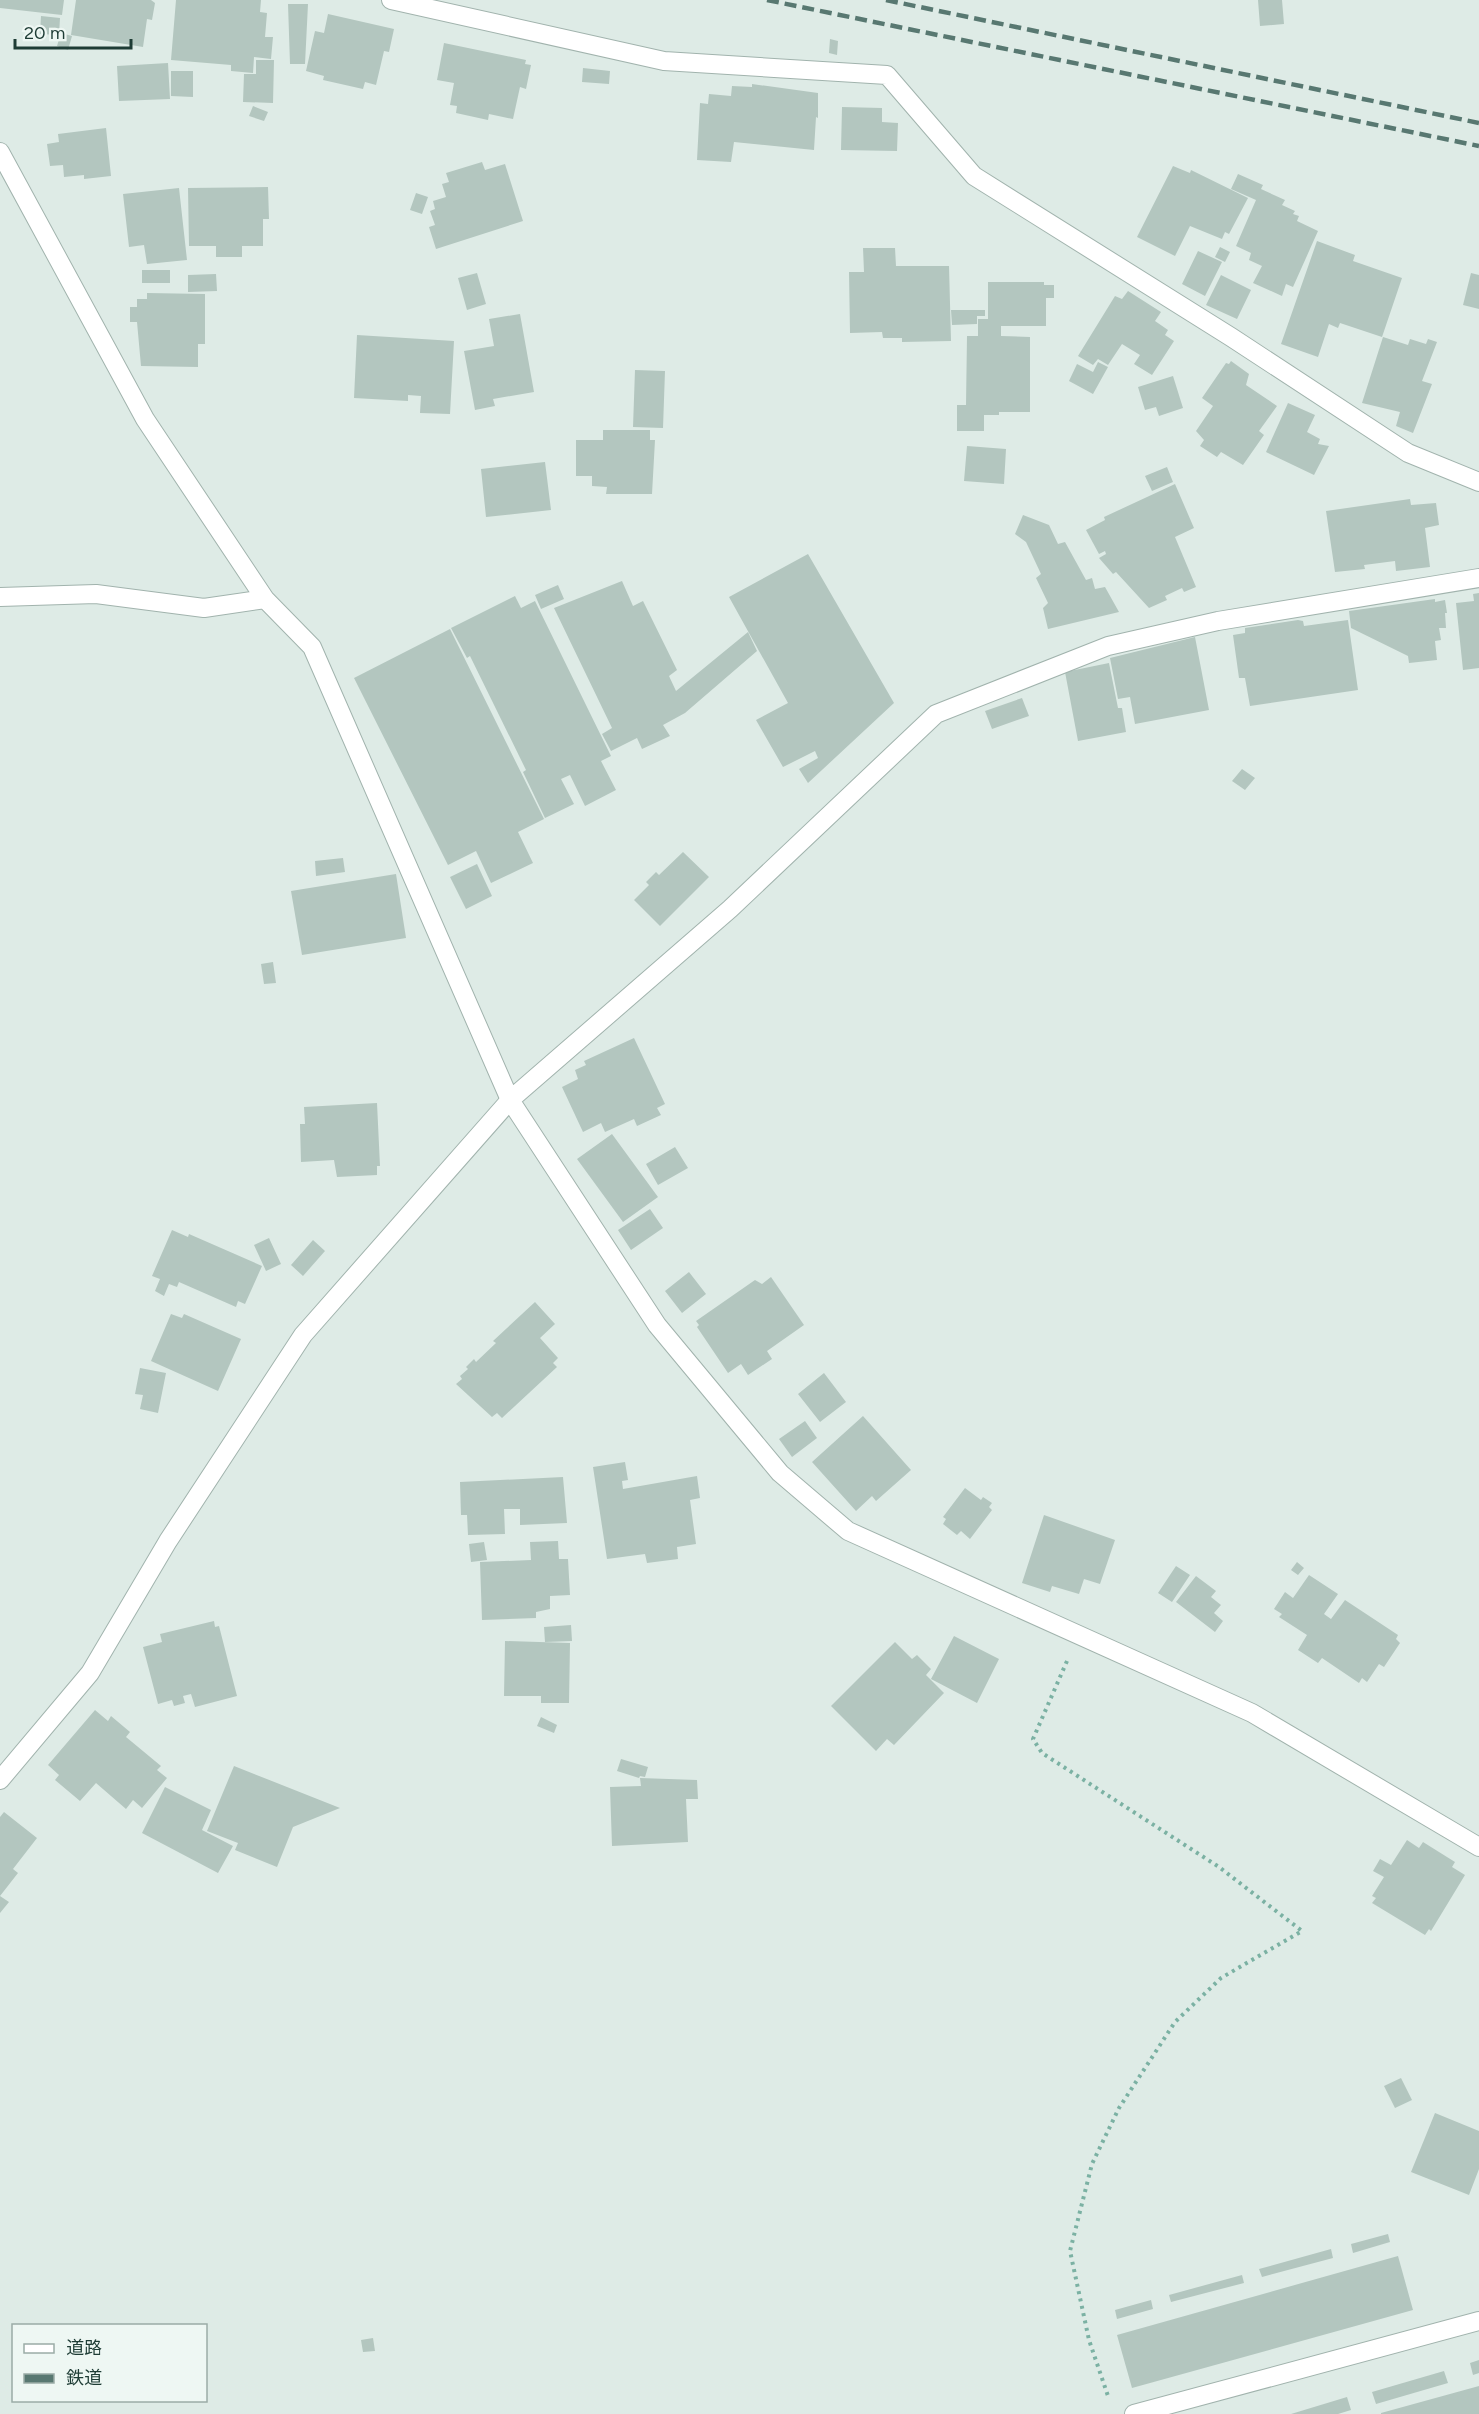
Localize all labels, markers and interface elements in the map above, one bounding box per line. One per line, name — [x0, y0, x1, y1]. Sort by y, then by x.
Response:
scale bar — [15, 12, 130, 50]
text: 20 m — [24, 22, 65, 44]
legend — [12, 2324, 207, 2402]
text: 道路 — [66, 2337, 102, 2359]
text: 鉄道 — [66, 2367, 102, 2389]

